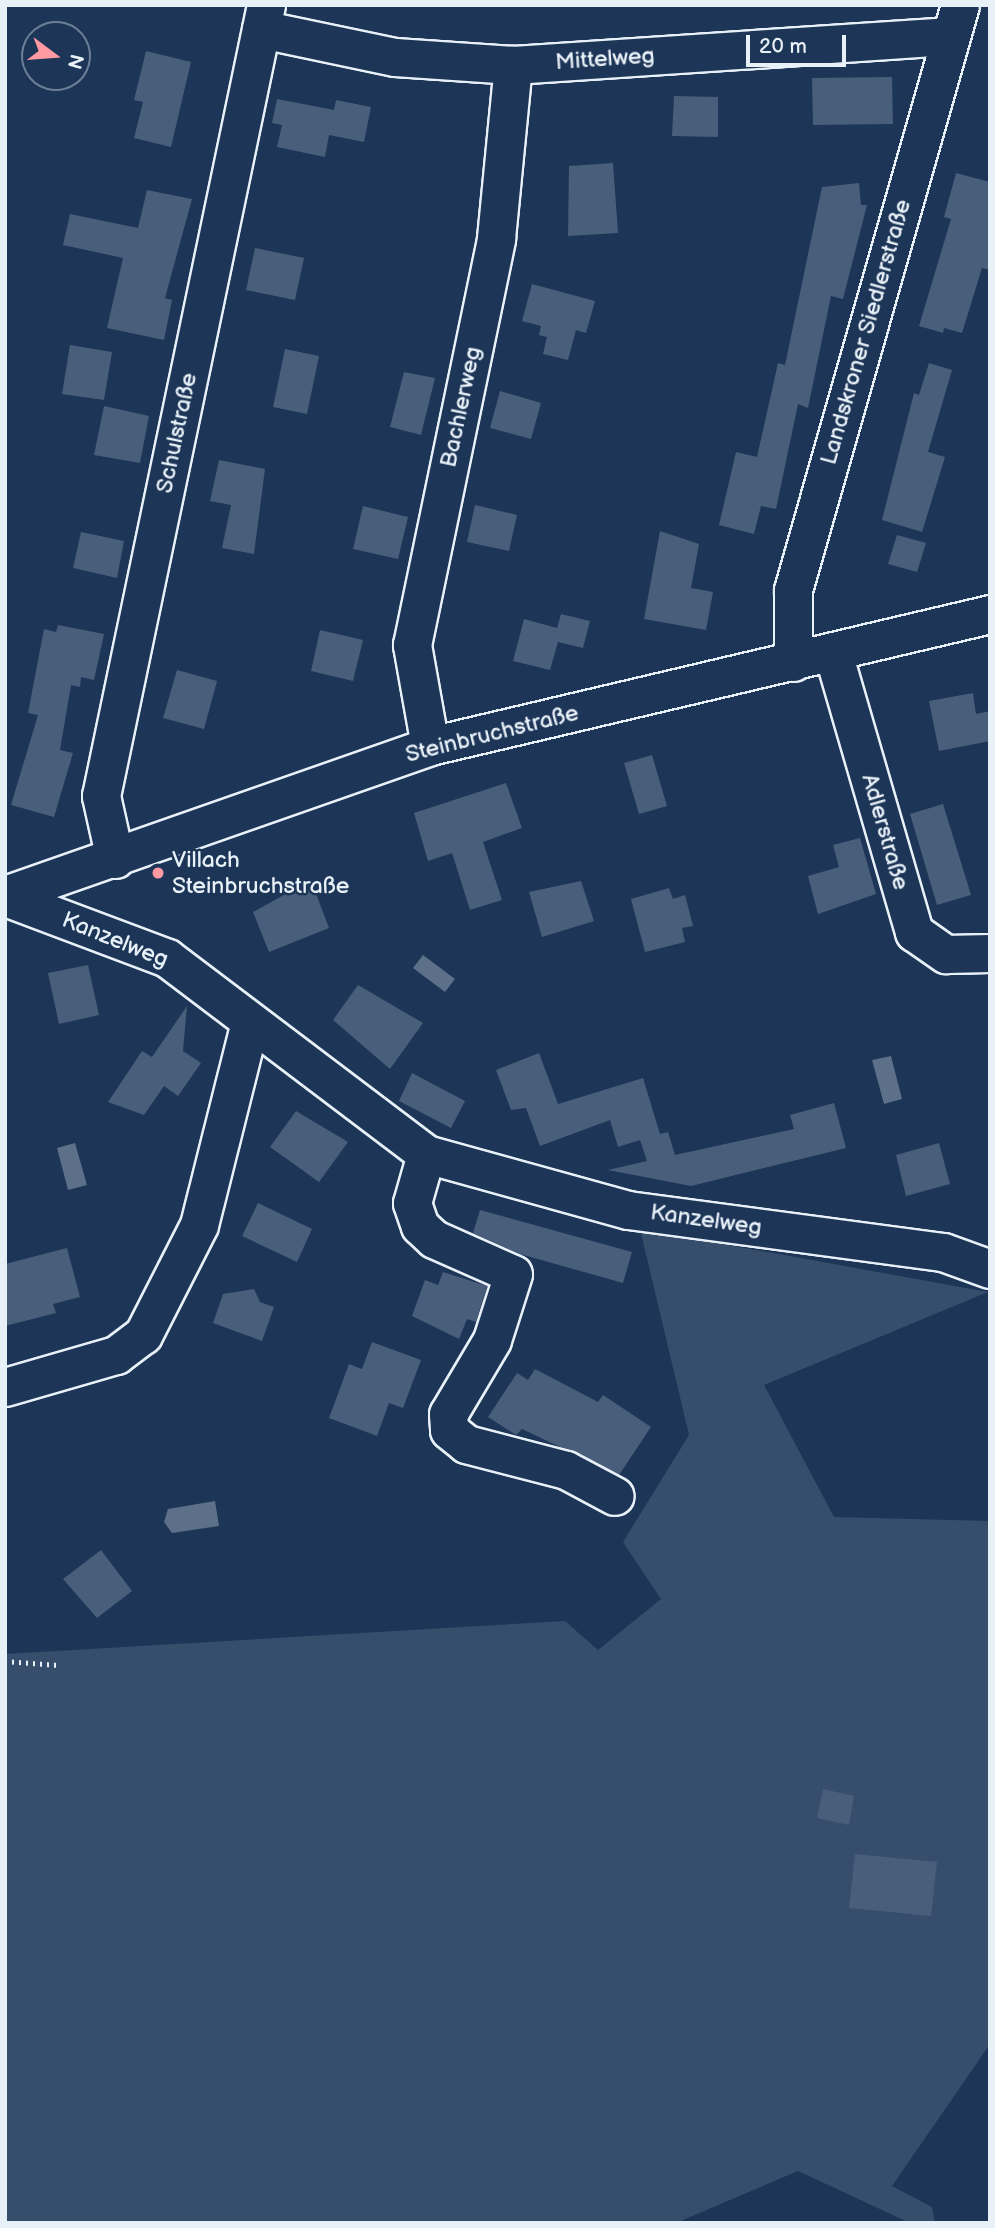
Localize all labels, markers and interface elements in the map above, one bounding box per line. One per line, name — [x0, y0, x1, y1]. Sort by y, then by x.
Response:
north arrow — [21, 21, 91, 91]
scale bar — [750, 21, 850, 65]
text: 20 m — [759, 34, 807, 59]
street label: Mittelweg — [554, 42, 656, 76]
text: N — [62, 51, 88, 71]
street label: Landskroner Siedlerstraße — [815, 196, 917, 468]
street label: Bachlerweg — [435, 344, 487, 470]
street label: Schulstraße — [151, 370, 203, 496]
street label: Steinbruchstraße — [403, 699, 581, 769]
street label: Adlerstraße — [855, 771, 915, 893]
place label: Villach Steinbruchstraße — [172, 846, 349, 900]
marker: Villach Steinbruchstraße — [150, 865, 166, 881]
street label: Kanzelweg — [58, 906, 172, 974]
street label: Kanzelweg — [649, 1199, 763, 1241]

